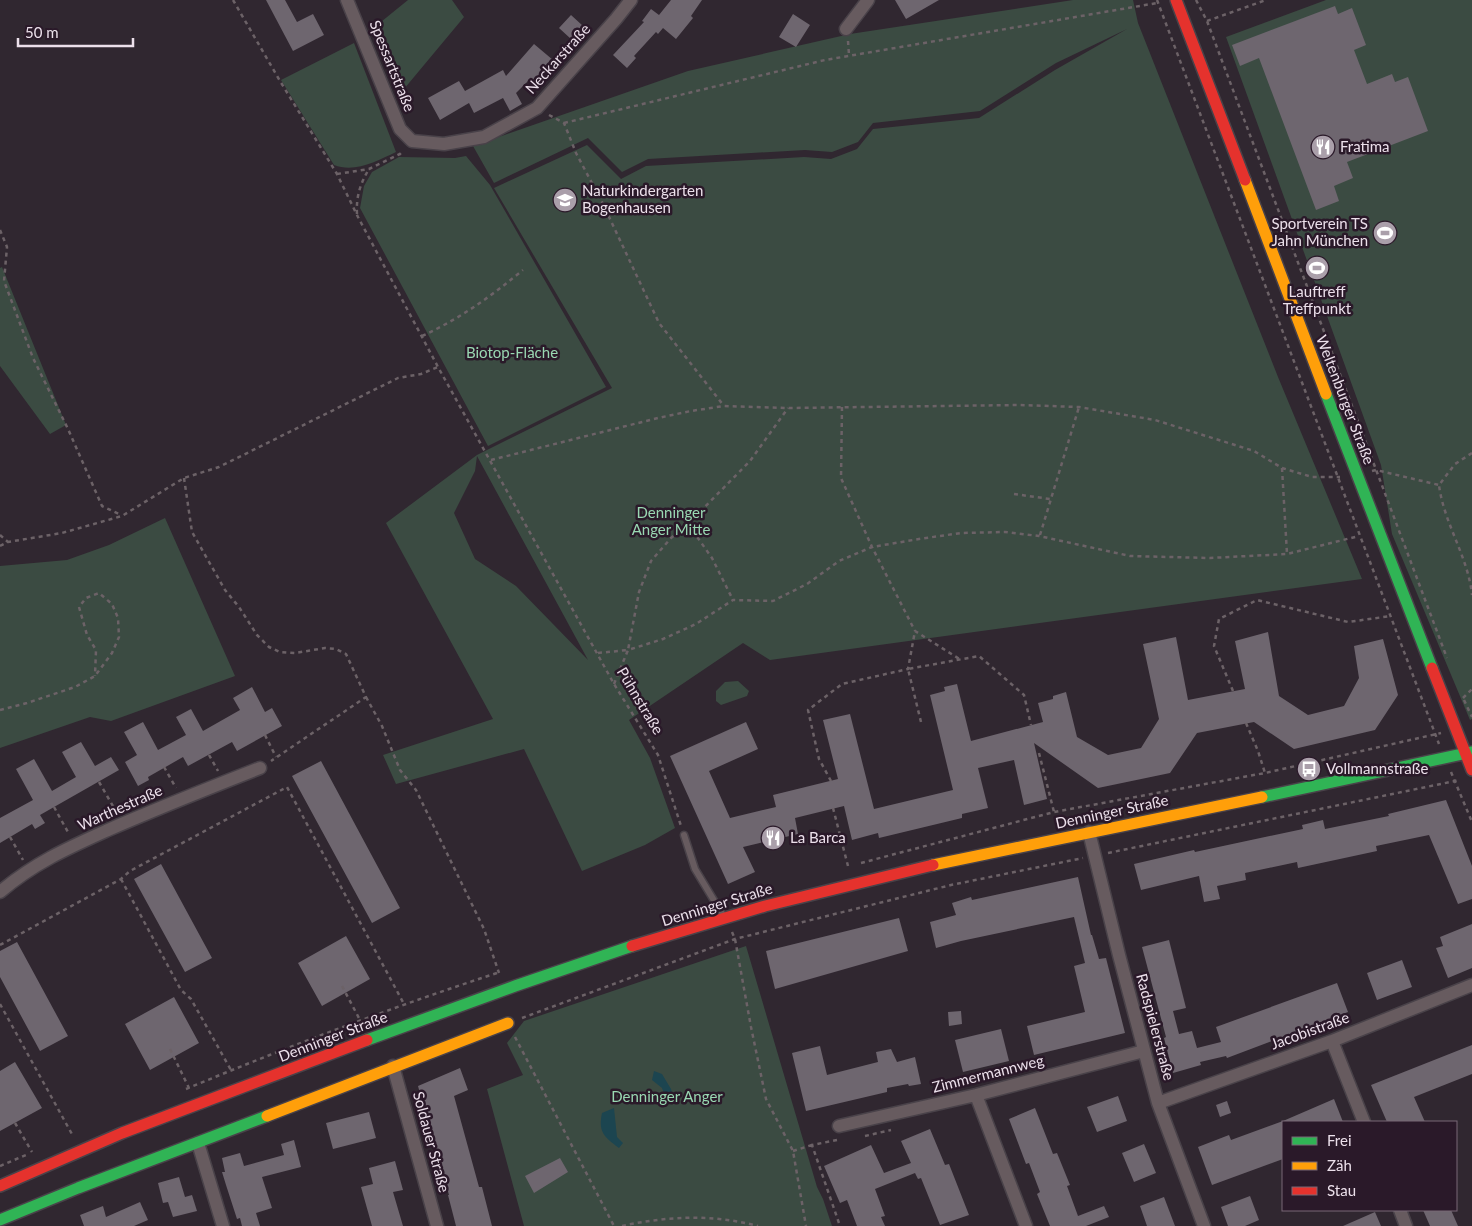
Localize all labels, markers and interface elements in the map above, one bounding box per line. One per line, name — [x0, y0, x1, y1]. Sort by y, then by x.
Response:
scale bar — [18, 15, 132, 47]
street label: Spessartstraße — [366, 17, 419, 114]
street label: Neckarstraße — [521, 20, 593, 97]
text: 50 m — [25, 23, 59, 41]
restaurant icon: Fratima — [1310, 134, 1336, 160]
place label: Fratima — [1340, 137, 1390, 155]
place label: Naturkindergarten Bogenhausen — [582, 181, 703, 216]
school or university icon: Naturkindergarten Bogenhausen — [552, 187, 578, 213]
place label: Sportverein TS Jahn München — [1271, 214, 1368, 249]
sports icon: Sportverein TS Jahn München — [1372, 220, 1398, 246]
sports icon: Lauftreff Treffpunkt — [1304, 255, 1330, 281]
place label: Lauftreff Treffpunkt — [1283, 282, 1352, 317]
street label: Weltenburger Straße — [1313, 332, 1379, 467]
park label: Biotop-Fläche — [466, 343, 558, 361]
park label: Denninger Anger Mitte — [632, 503, 710, 538]
street label: Pühnstraße — [614, 664, 668, 737]
bus stop icon: Vollmannstraße — [1296, 756, 1322, 782]
place label: Vollmannstraße — [1326, 759, 1429, 777]
street label: Warthestraße — [75, 780, 165, 834]
street label: Denninger Straße — [1054, 790, 1170, 832]
restaurant icon: La Barca — [760, 825, 786, 851]
place label: La Barca — [790, 828, 846, 846]
street label: Denninger Straße — [659, 879, 774, 929]
street label: Radspielerstraße — [1133, 971, 1179, 1082]
street label: Denninger Straße — [276, 1007, 390, 1065]
street label: Jacobistraße — [1268, 1007, 1351, 1053]
street label: Zimmermannweg — [930, 1050, 1046, 1096]
park label: Denninger Anger — [611, 1087, 723, 1105]
street label: Soldauer Straße — [410, 1089, 454, 1194]
legend — [1282, 1121, 1457, 1211]
text: Frei — [1327, 1131, 1352, 1149]
text: Zäh — [1327, 1156, 1352, 1174]
text: Stau — [1327, 1181, 1356, 1199]

